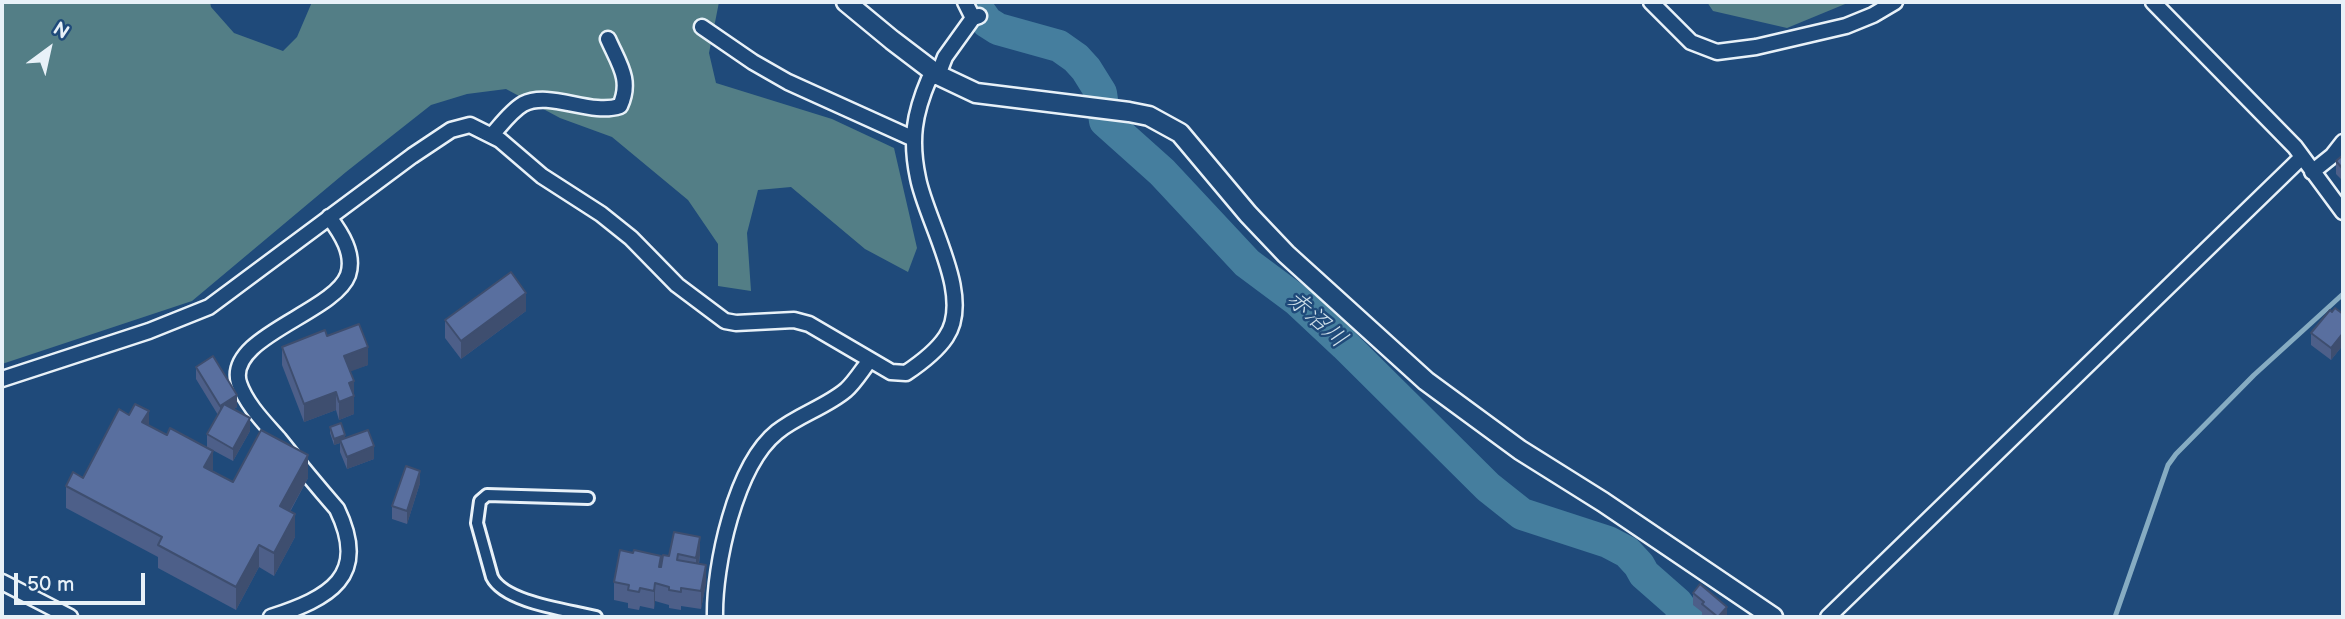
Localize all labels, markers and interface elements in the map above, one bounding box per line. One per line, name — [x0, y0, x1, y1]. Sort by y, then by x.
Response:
north arrow — [14, 14, 84, 84]
text: N — [48, 17, 73, 45]
water label: 赤沼川 — [1280, 285, 1352, 355]
scale bar — [18, 560, 149, 604]
text: 50 m — [27, 572, 74, 597]

